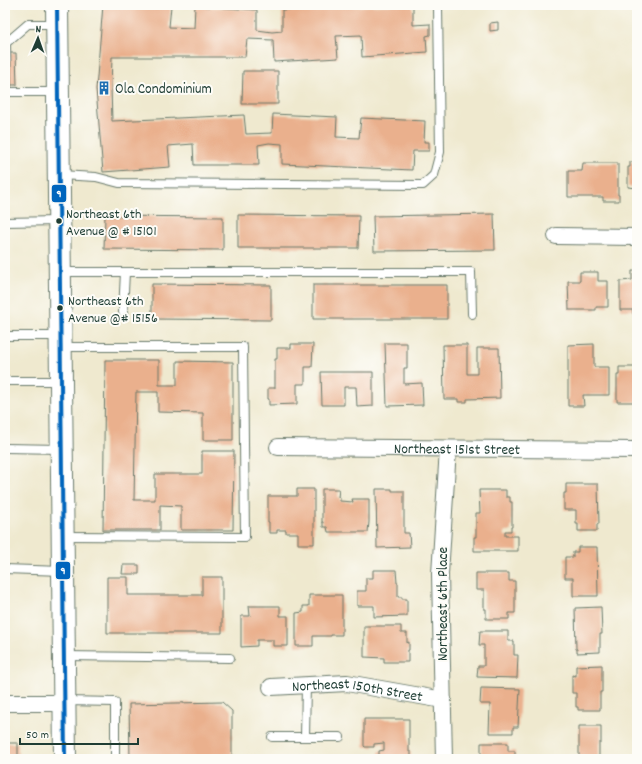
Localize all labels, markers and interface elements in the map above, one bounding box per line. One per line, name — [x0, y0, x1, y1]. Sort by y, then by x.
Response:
north arrow — [18, 18, 58, 58]
text: N — [35, 22, 42, 38]
place label: Ola Condominium — [115, 79, 212, 101]
building icon: Ola Condominium — [96, 80, 112, 96]
line badge: 9 — [51, 184, 67, 203]
text: 9 — [56, 187, 62, 203]
place label: Northeast 6th Avenue @ # 15101 — [66, 205, 156, 242]
marker: Northeast 6th Avenue @ # 15101 — [54, 216, 64, 226]
place label: Northeast 6th Avenue @# 15156 — [68, 292, 158, 329]
marker: Northeast 6th Avenue @# 15156 — [55, 303, 65, 313]
street label: Northeast 151st Street — [394, 439, 521, 462]
street label: Northeast 6th Place — [433, 546, 455, 661]
line badge: 9 — [55, 561, 71, 580]
text: 9 — [60, 564, 66, 580]
street label: Northeast 150th Street — [292, 674, 425, 709]
scale bar — [20, 720, 138, 746]
text: 50 m — [26, 727, 49, 744]

